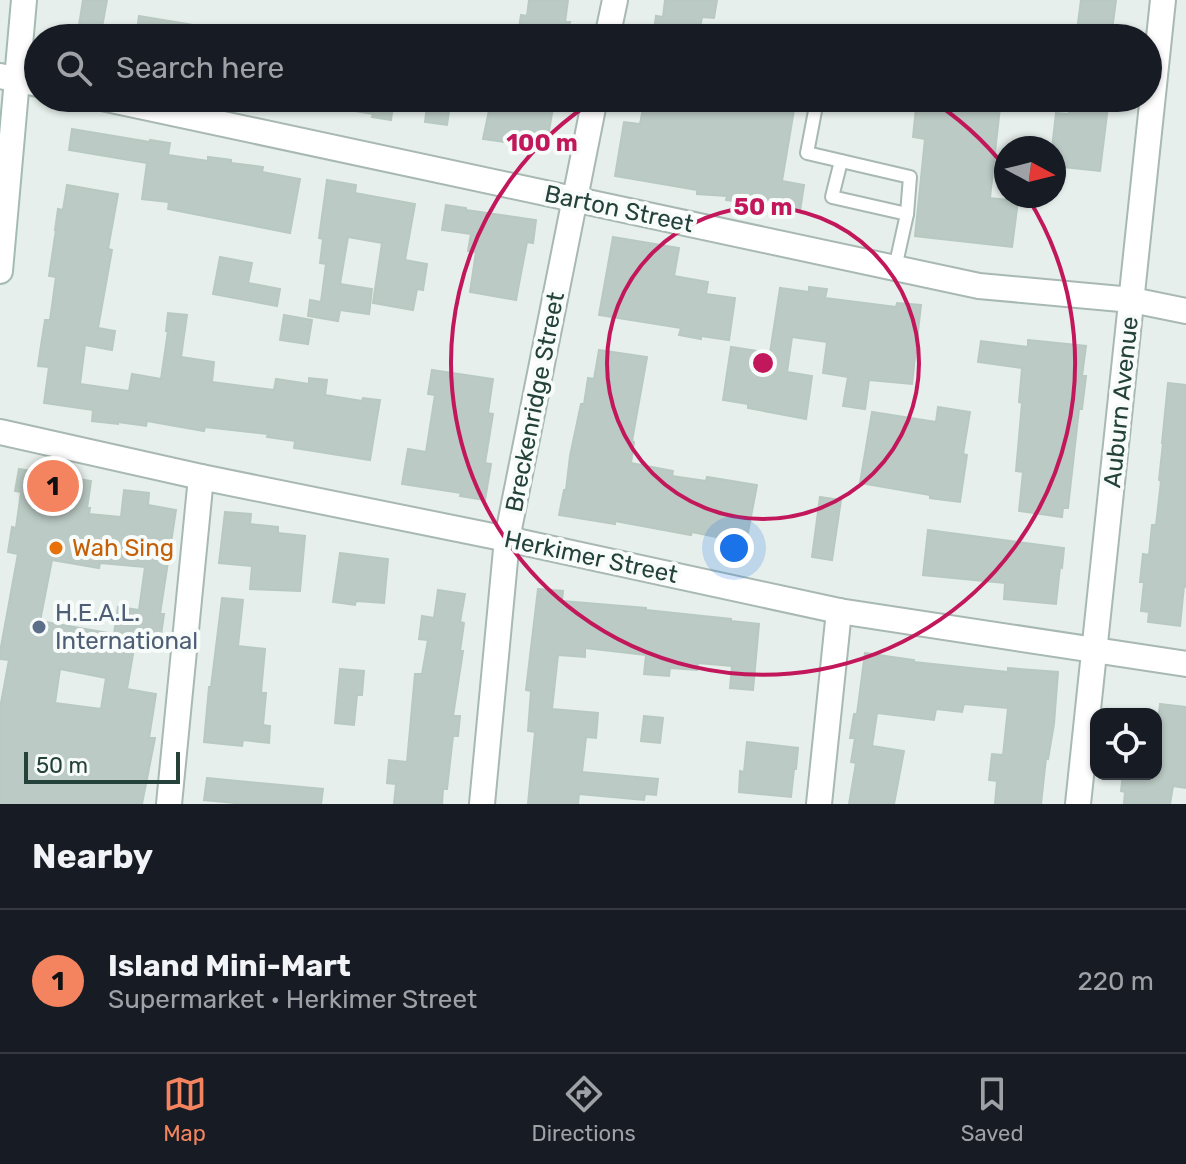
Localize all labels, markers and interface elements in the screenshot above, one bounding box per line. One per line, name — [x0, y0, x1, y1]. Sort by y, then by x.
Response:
search box — [24, 24, 1162, 112]
icon: search — [52, 46, 96, 90]
text: Search here — [116, 50, 284, 86]
text: 100 m — [506, 129, 578, 157]
north arrow — [994, 136, 1066, 208]
street label: Barton Street — [542, 180, 696, 238]
text: 50 m — [734, 193, 792, 221]
street label: Breckenridge Street — [500, 290, 570, 514]
street label: Auburn Avenue — [1098, 315, 1144, 489]
centre of rings — [749, 349, 777, 377]
pin: 1 — [27, 456, 79, 516]
street label: Herkimer Street — [502, 525, 680, 589]
your location — [714, 528, 754, 568]
place label: Wah Sing — [72, 534, 174, 562]
marker: Wah Sing — [47, 539, 65, 557]
place label: H.E.A.L. International — [55, 599, 198, 655]
marker: H.E.A.L. International — [30, 618, 48, 636]
map controls — [1090, 708, 1162, 780]
button: locate — [1090, 708, 1162, 780]
scale bar — [24, 748, 180, 784]
text: 50 m — [36, 752, 88, 779]
text: Nearby — [32, 836, 153, 877]
text: Island Mini-Mart — [108, 948, 351, 984]
text: 1 — [52, 966, 64, 997]
text: 220 m — [1077, 966, 1154, 997]
text: Supermarket · Herkimer Street — [108, 984, 477, 1015]
tab: Map — [163, 1072, 207, 1147]
tab: Directions — [532, 1072, 636, 1147]
tab: Saved — [961, 1072, 1024, 1147]

